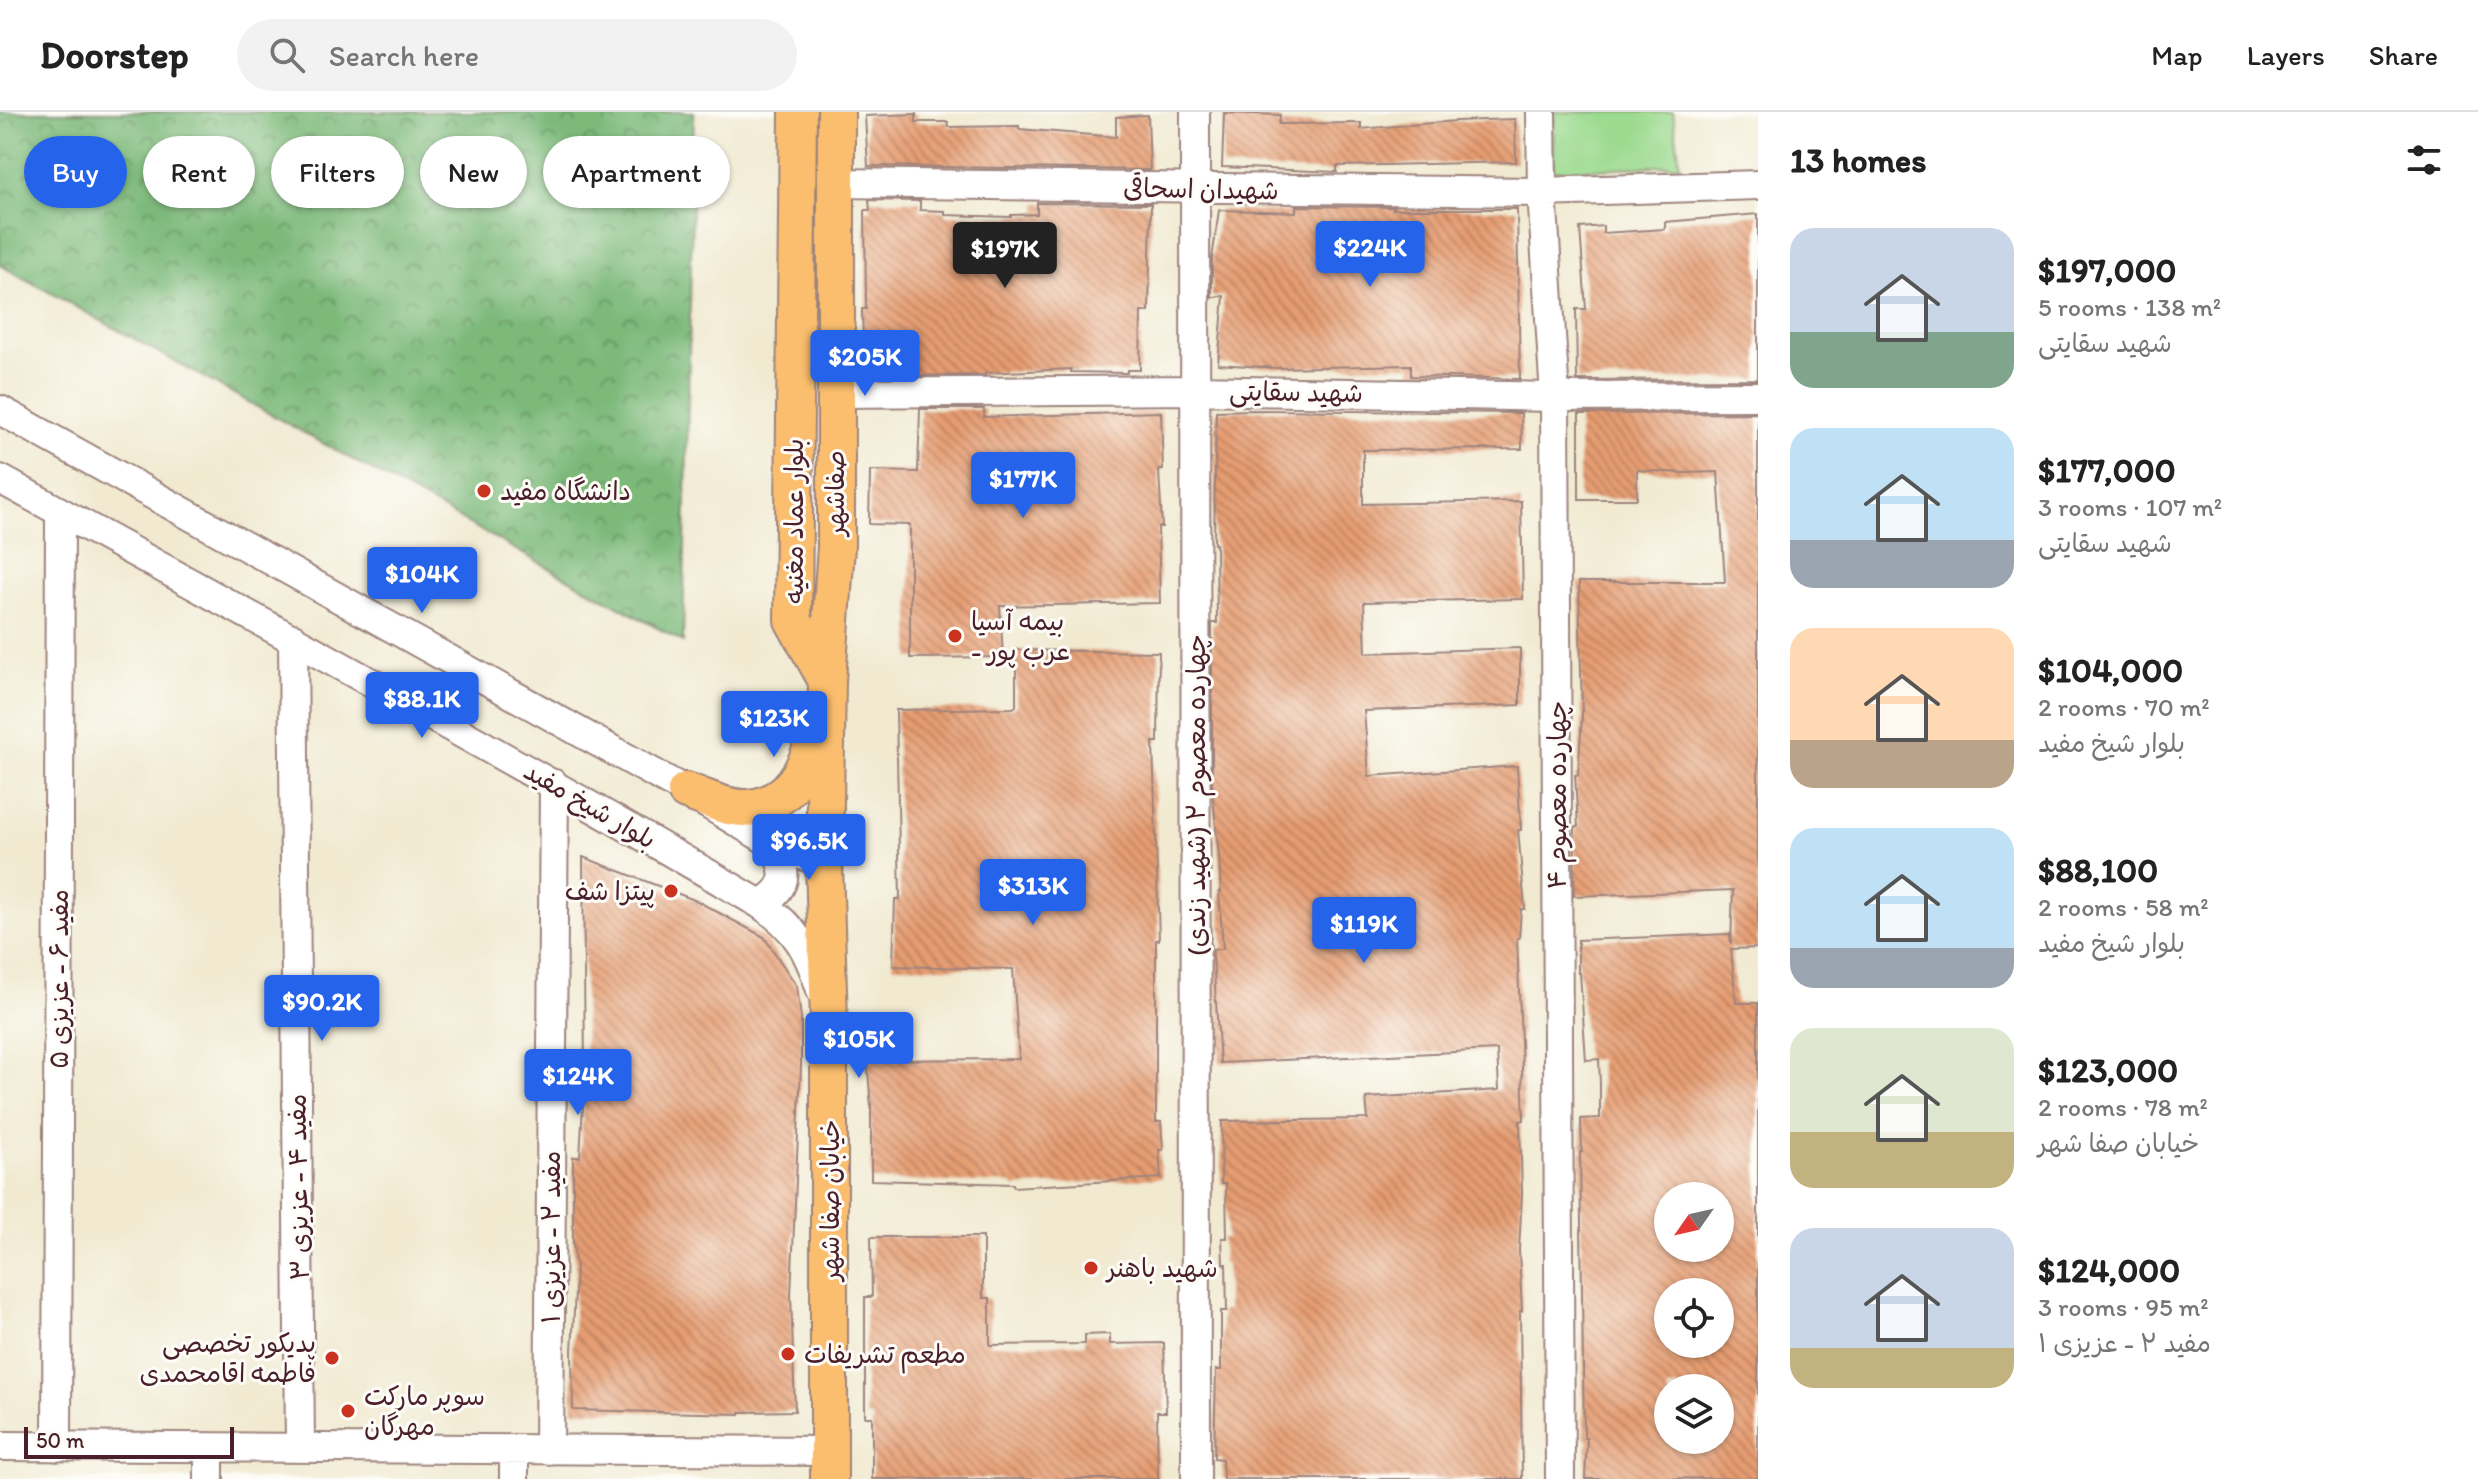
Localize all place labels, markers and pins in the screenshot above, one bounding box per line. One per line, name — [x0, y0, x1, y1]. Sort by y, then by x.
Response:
pin: $224K — [1314, 221, 1426, 289]
pin: $197K — [949, 222, 1061, 290]
pin: $205K — [809, 330, 921, 398]
pin: $177K — [967, 452, 1079, 520]
place label: دانشگاه مفید — [500, 475, 631, 507]
marker: دانشگاه مفید — [475, 482, 493, 500]
pin: $104K — [366, 547, 478, 615]
place label: بیمه آسیا - عرب پور — [971, 605, 1070, 668]
marker: بیمه آسیا - عرب پور — [946, 627, 964, 645]
pin: $88.1K — [357, 672, 487, 740]
pin: $123K — [718, 691, 830, 759]
pin: $96.5K — [744, 814, 874, 882]
pin: $313K — [977, 859, 1089, 927]
place label: پیتزا شف — [565, 875, 655, 908]
marker: پیتزا شف — [662, 882, 680, 900]
pin: $119K — [1308, 897, 1420, 965]
pin: $90.2K — [257, 975, 387, 1043]
pin: $105K — [803, 1012, 915, 1080]
pin: $124K — [522, 1049, 634, 1117]
place label: شهید باهنر — [1105, 1252, 1218, 1284]
marker: شهید باهنر — [1082, 1259, 1100, 1277]
place label: پدیکور تخصصی فاطمه اقامحمدی — [140, 1327, 316, 1389]
place label: مطعم تشريفات — [804, 1338, 966, 1374]
marker: مطعم تشريفات — [779, 1345, 797, 1363]
marker: پدیکور تخصصی فاطمه اقامحمدی — [323, 1349, 341, 1367]
place label: سوپر مارکت مهرگان — [364, 1380, 485, 1442]
marker: سوپر مارکت مهرگان — [339, 1402, 357, 1420]

